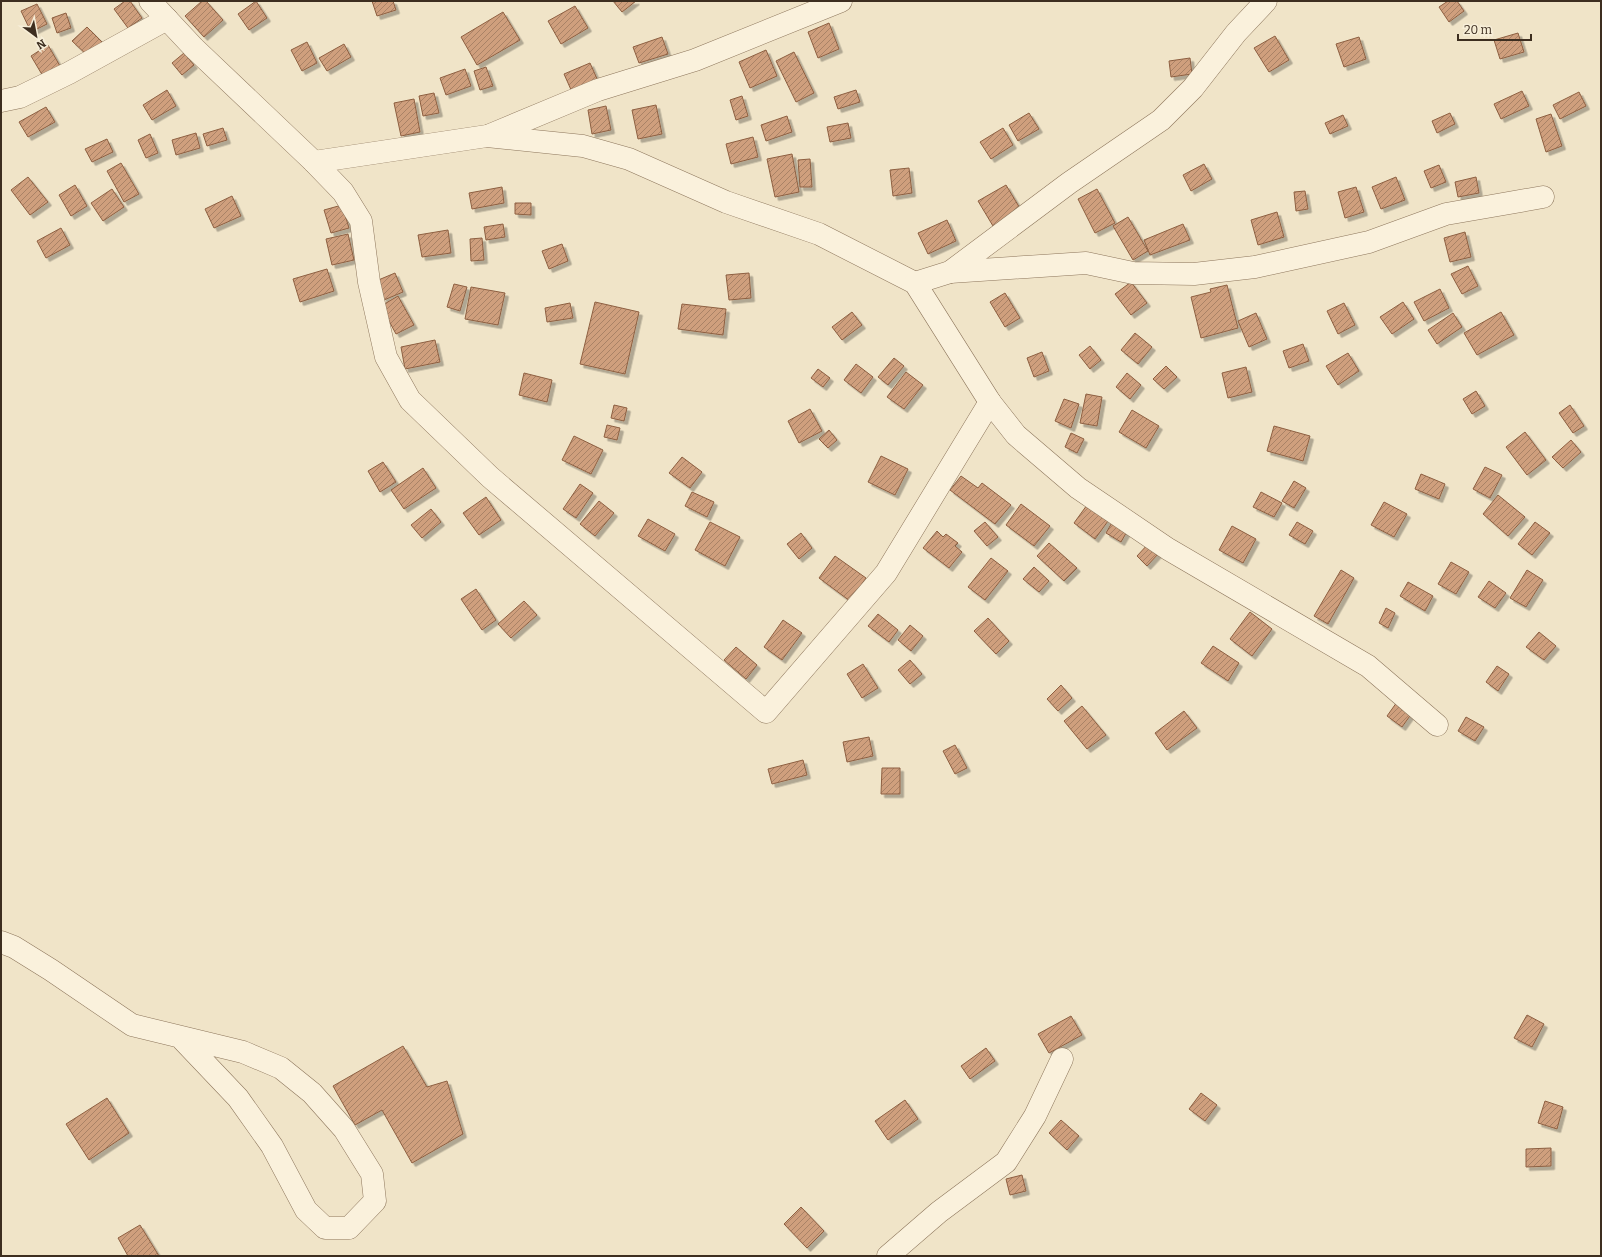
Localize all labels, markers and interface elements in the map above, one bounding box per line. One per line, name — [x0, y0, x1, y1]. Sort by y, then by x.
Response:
north arrow — [16, 16, 56, 56]
scale bar — [1458, 16, 1531, 42]
text: 20 m — [1464, 23, 1493, 37]
text: N — [34, 36, 48, 52]

